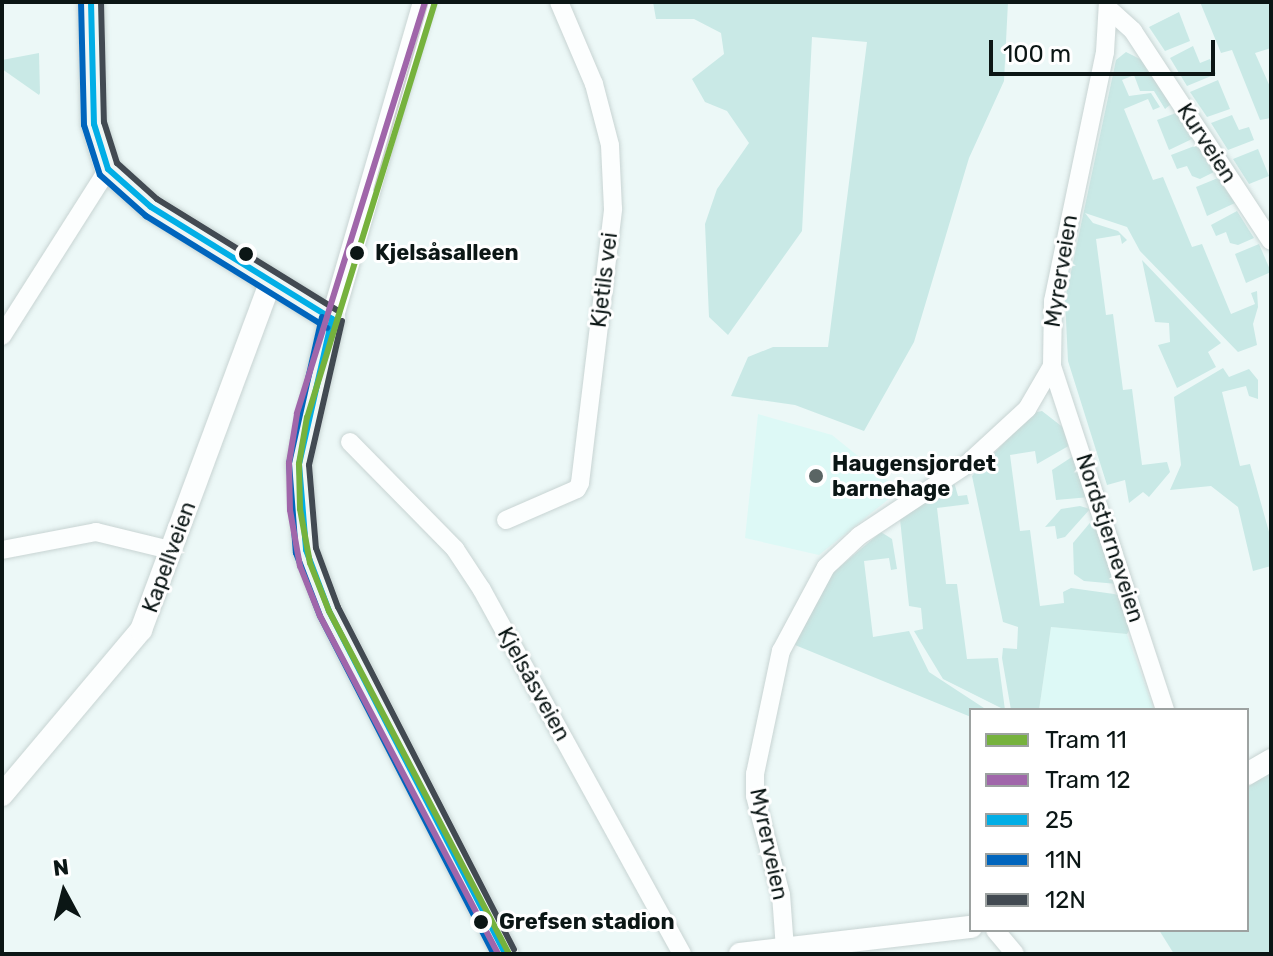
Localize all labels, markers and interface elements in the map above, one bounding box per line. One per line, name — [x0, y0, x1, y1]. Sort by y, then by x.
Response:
scale bar — [993, 24, 1219, 74]
text: 100 m — [1003, 40, 1071, 68]
street label: Kurveien — [1172, 98, 1242, 188]
street label: Myrerveien — [1039, 213, 1083, 329]
street label: Kjetils vei — [585, 231, 623, 329]
place label: Kjelsåsalleen — [375, 240, 519, 266]
marker: Kjelsåsalleen — [346, 242, 368, 264]
unlabelled marker — [238, 246, 254, 262]
place label: Haugensjordet barnehage — [832, 450, 996, 502]
street label: Nordstjerneveien — [1070, 450, 1150, 626]
marker: Haugensjordet barnehage — [807, 467, 825, 485]
street label: Kapellveien — [137, 498, 201, 616]
street label: Kjelsåsveien — [492, 623, 576, 745]
legend — [969, 708, 1249, 932]
text: Tram 11 — [1045, 726, 1127, 754]
text: Tram 12 — [1045, 766, 1131, 794]
street label: Myrerveien — [744, 786, 794, 902]
text: 25 — [1045, 806, 1073, 834]
text: 11N — [1045, 846, 1082, 874]
north arrow — [24, 852, 104, 932]
text: N — [52, 853, 71, 882]
text: 12N — [1045, 886, 1086, 914]
place label: Grefsen stadion — [499, 909, 675, 935]
marker: Grefsen stadion — [470, 911, 492, 933]

